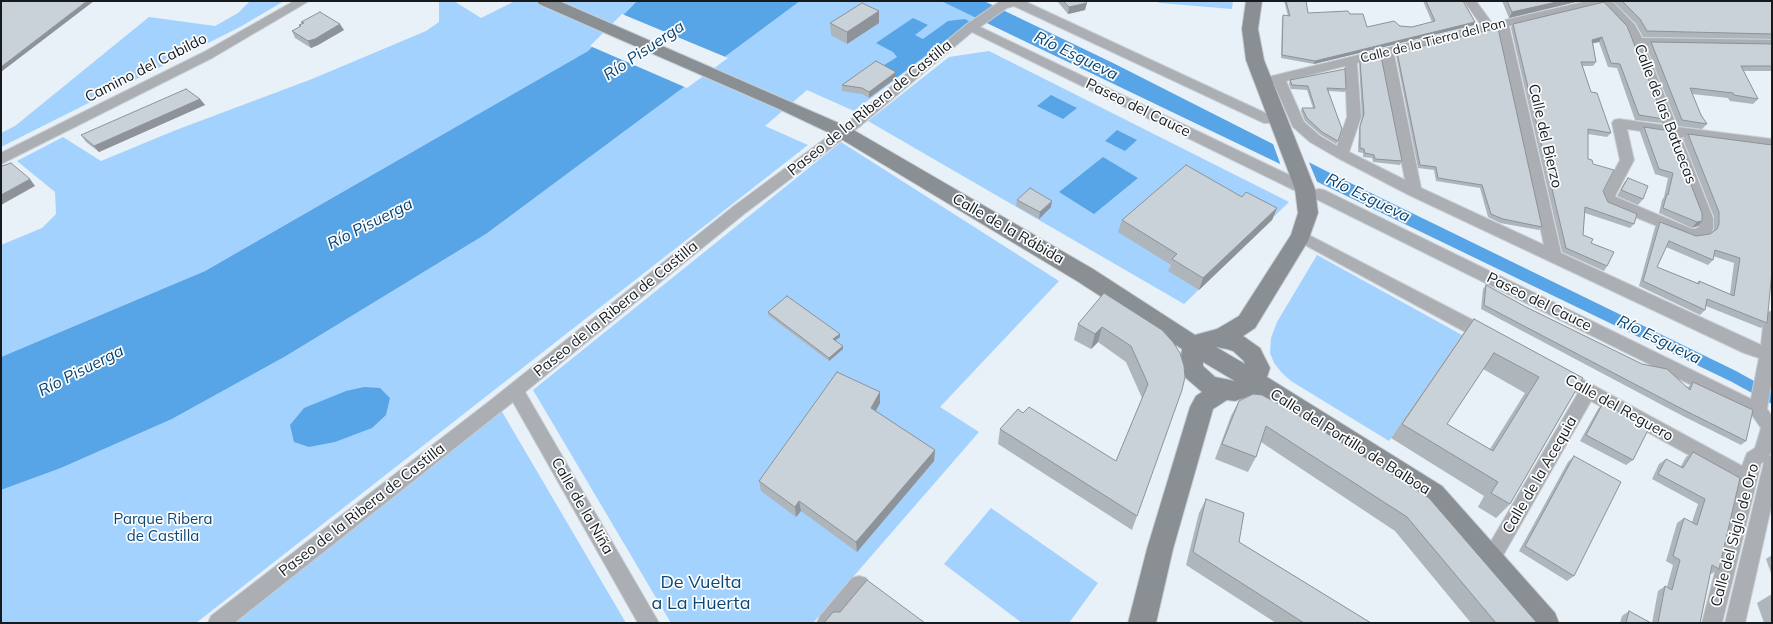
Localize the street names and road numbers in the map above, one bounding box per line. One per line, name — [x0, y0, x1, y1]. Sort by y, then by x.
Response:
street label: Calle de la Tierra del Pan — [1359, 15, 1507, 67]
street label: Camino del Cabildo — [82, 29, 210, 107]
street label: Paseo de la Ribera de Castilla — [784, 36, 956, 180]
street label: Calle de las Batuecas — [1630, 42, 1700, 186]
street label: Paseo del Cauce — [1083, 75, 1193, 141]
street label: Calle del Bierzo — [1524, 82, 1566, 190]
street label: Calle de la Rábida — [949, 190, 1067, 268]
street label: Paseo de la Ribera de Castilla — [530, 237, 702, 381]
street label: Paseo del Cauce — [1484, 269, 1594, 335]
street label: Calle del Reguero — [1562, 371, 1676, 445]
street label: Calle del Portillo de Balboa — [1267, 385, 1433, 499]
street label: Calle de la Acequia — [1499, 413, 1581, 537]
street label: Paseo de la Ribera de Castilla — [275, 440, 449, 580]
street label: Calle de la Niña — [547, 455, 617, 557]
street label: Calle del Siglo de Oro — [1707, 461, 1763, 609]

